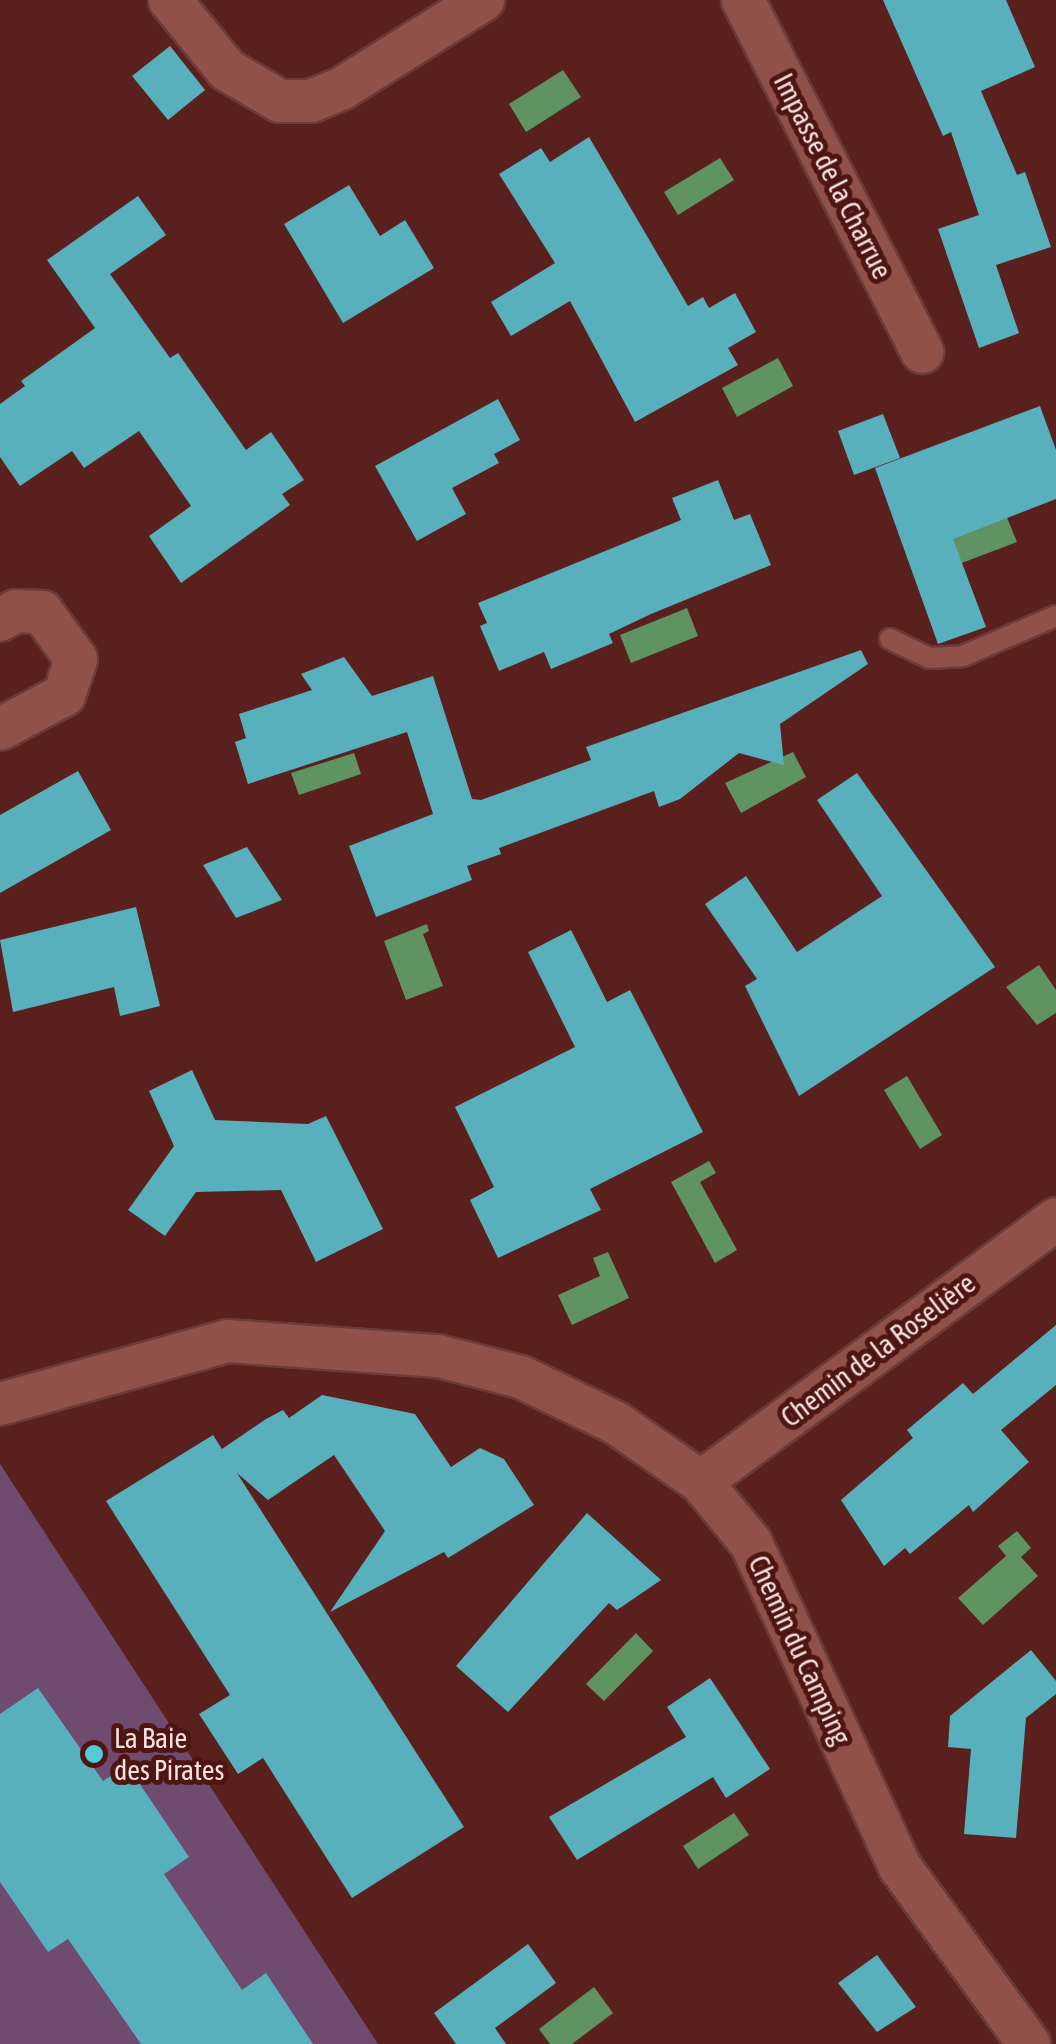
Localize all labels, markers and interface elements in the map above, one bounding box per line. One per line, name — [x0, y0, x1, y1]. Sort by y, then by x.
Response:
street label: Impasse de la Charrue — [767, 68, 899, 284]
street label: Chemin de la Roselière — [774, 1266, 982, 1434]
street label: Chemin du Camping — [742, 1550, 858, 1750]
place label: La Baie des Pirates — [114, 1721, 224, 1787]
marker: La Baie des Pirates — [83, 1743, 105, 1765]

